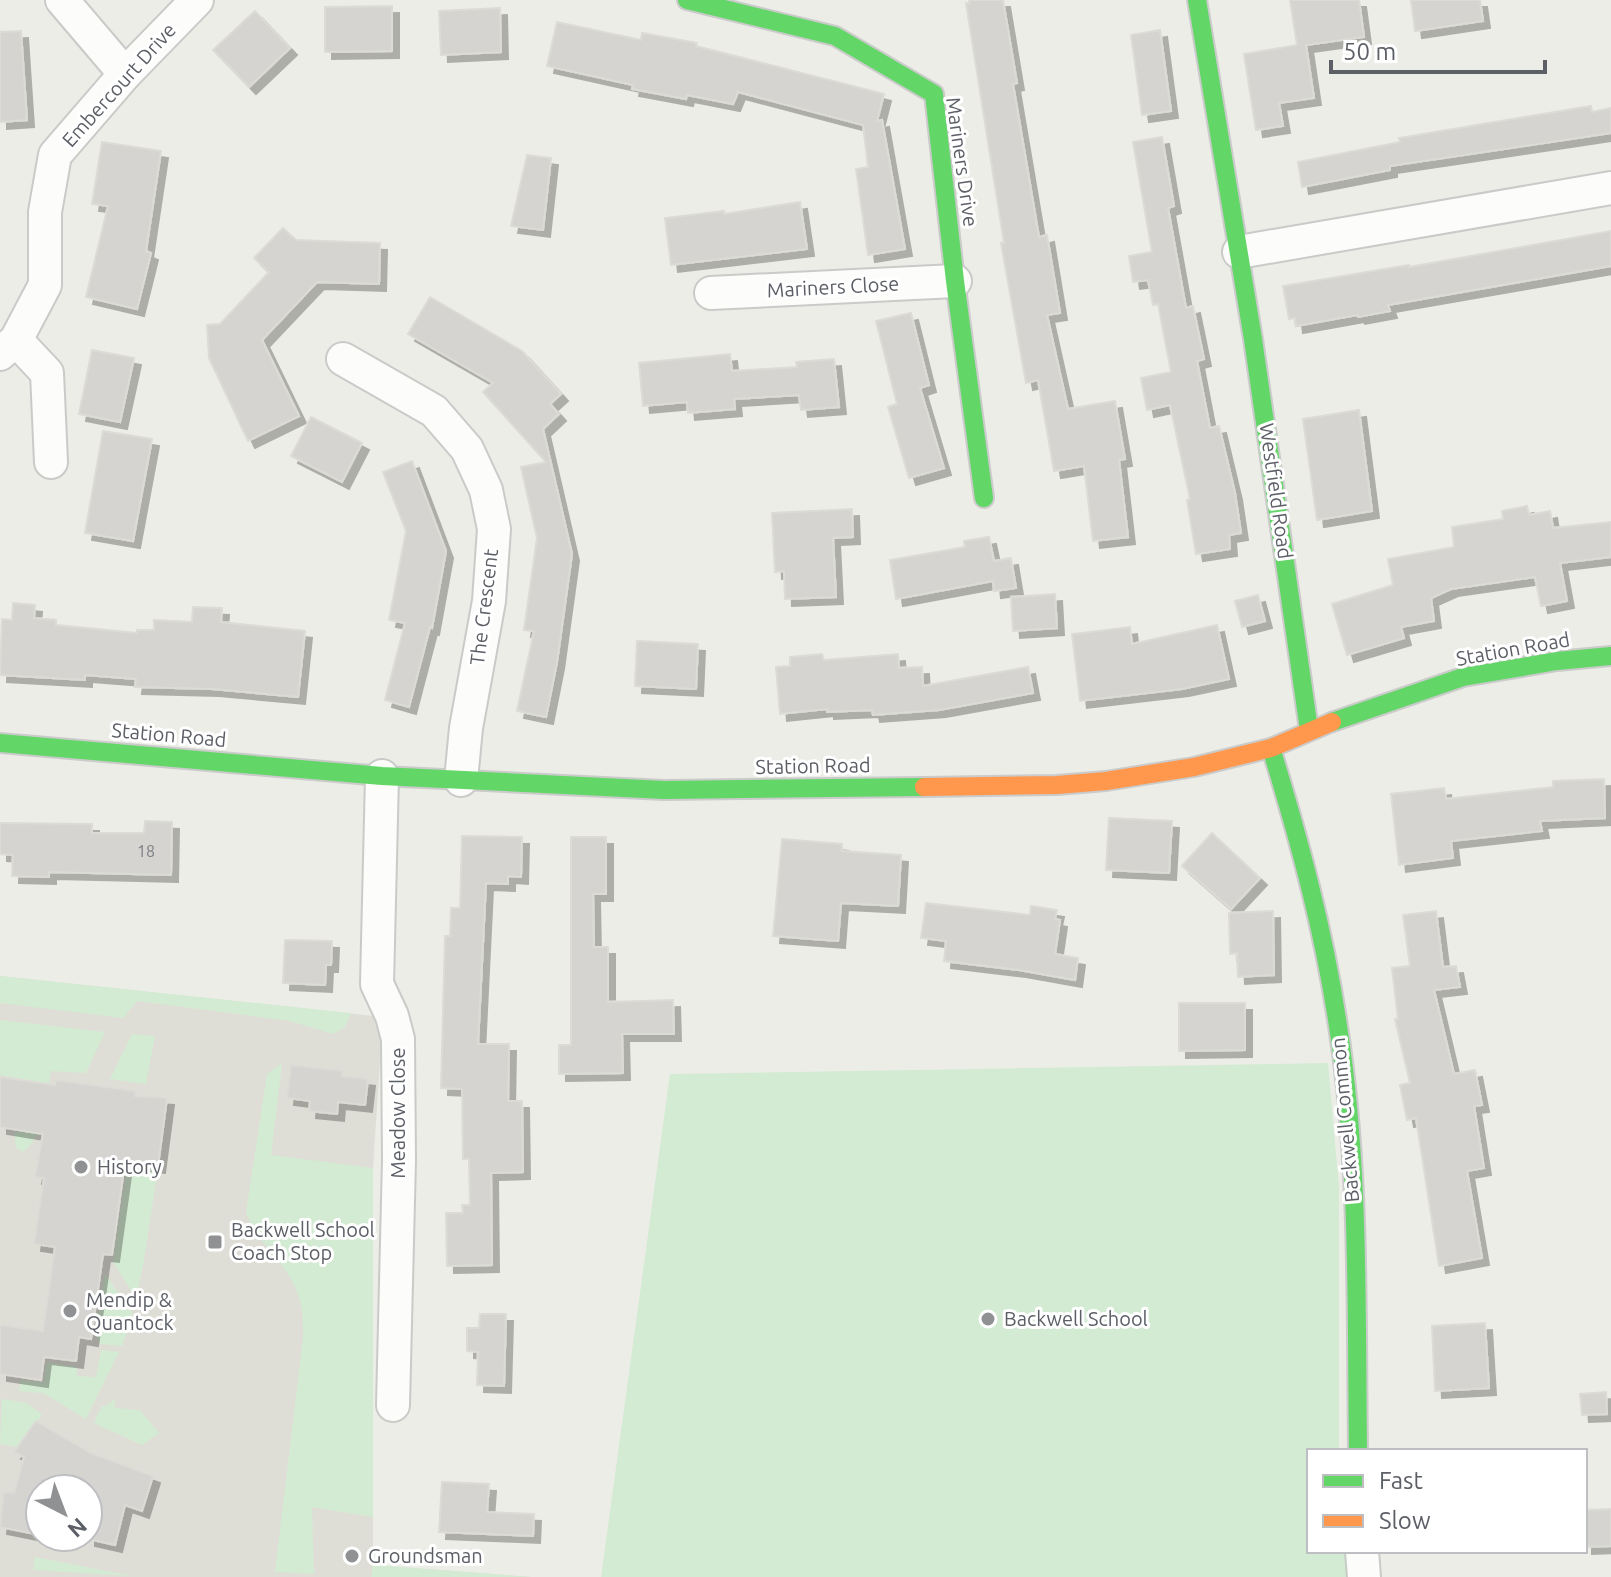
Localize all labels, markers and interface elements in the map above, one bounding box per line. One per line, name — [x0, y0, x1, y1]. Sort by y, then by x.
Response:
street label: Embercourt Drive — [57, 18, 180, 151]
scale bar — [1331, 24, 1545, 74]
text: 50 m — [1343, 38, 1396, 65]
street label: Mariners Drive — [942, 96, 983, 228]
street label: Mariners Close — [766, 272, 900, 301]
street label: Westfield Road — [1256, 422, 1297, 560]
street label: The Crescent — [465, 547, 502, 667]
street label: Station Road — [1454, 627, 1572, 670]
street label: Station Road — [111, 718, 227, 751]
street label: Station Road — [755, 753, 871, 778]
house number: 18 — [137, 842, 155, 860]
street label: Backwell Common — [1326, 1037, 1363, 1204]
street label: Meadow Close — [386, 1047, 409, 1179]
place label: History — [97, 1155, 162, 1178]
marker: History — [72, 1158, 90, 1176]
place label: Backwell School Coach Stop — [231, 1218, 375, 1264]
marker: Backwell School Coach Stop — [206, 1233, 224, 1251]
place label: Mendip & Quantock — [86, 1288, 174, 1334]
marker: Mendip & Quantock — [61, 1302, 79, 1320]
place label: Backwell School — [1004, 1307, 1148, 1330]
marker: Backwell School — [979, 1310, 997, 1328]
legend — [1307, 1449, 1587, 1553]
text: Fast — [1379, 1467, 1423, 1494]
north arrow — [24, 1473, 104, 1553]
text: Slow — [1379, 1507, 1431, 1534]
text: N — [63, 1513, 92, 1543]
place label: Groundsman — [368, 1544, 483, 1567]
marker: Groundsman — [343, 1547, 361, 1565]

